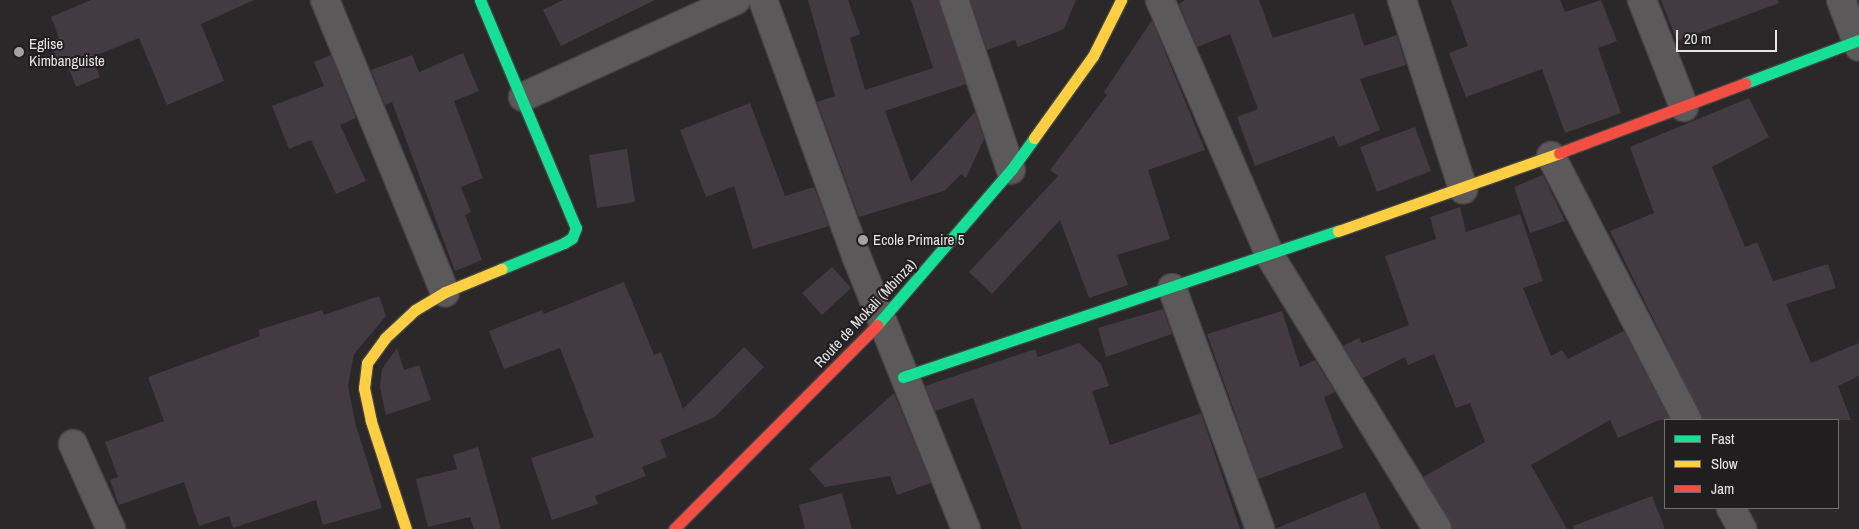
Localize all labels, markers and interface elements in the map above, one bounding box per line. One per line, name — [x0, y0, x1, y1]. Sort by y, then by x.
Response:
scale bar — [1679, 20, 1780, 52]
text: 20 m — [1684, 28, 1711, 49]
place label: Eglise Kimbanguiste — [29, 34, 105, 69]
marker: Eglise Kimbanguiste — [13, 46, 25, 58]
place label: Ecole Primaire 5 — [873, 231, 965, 249]
marker: Ecole Primaire 5 — [857, 234, 869, 246]
street label: Route de Mokali (Mbinza) — [810, 255, 920, 371]
legend — [1664, 419, 1839, 509]
text: Fast — [1711, 428, 1734, 449]
text: Slow — [1711, 453, 1738, 474]
text: Jam — [1711, 478, 1734, 499]

